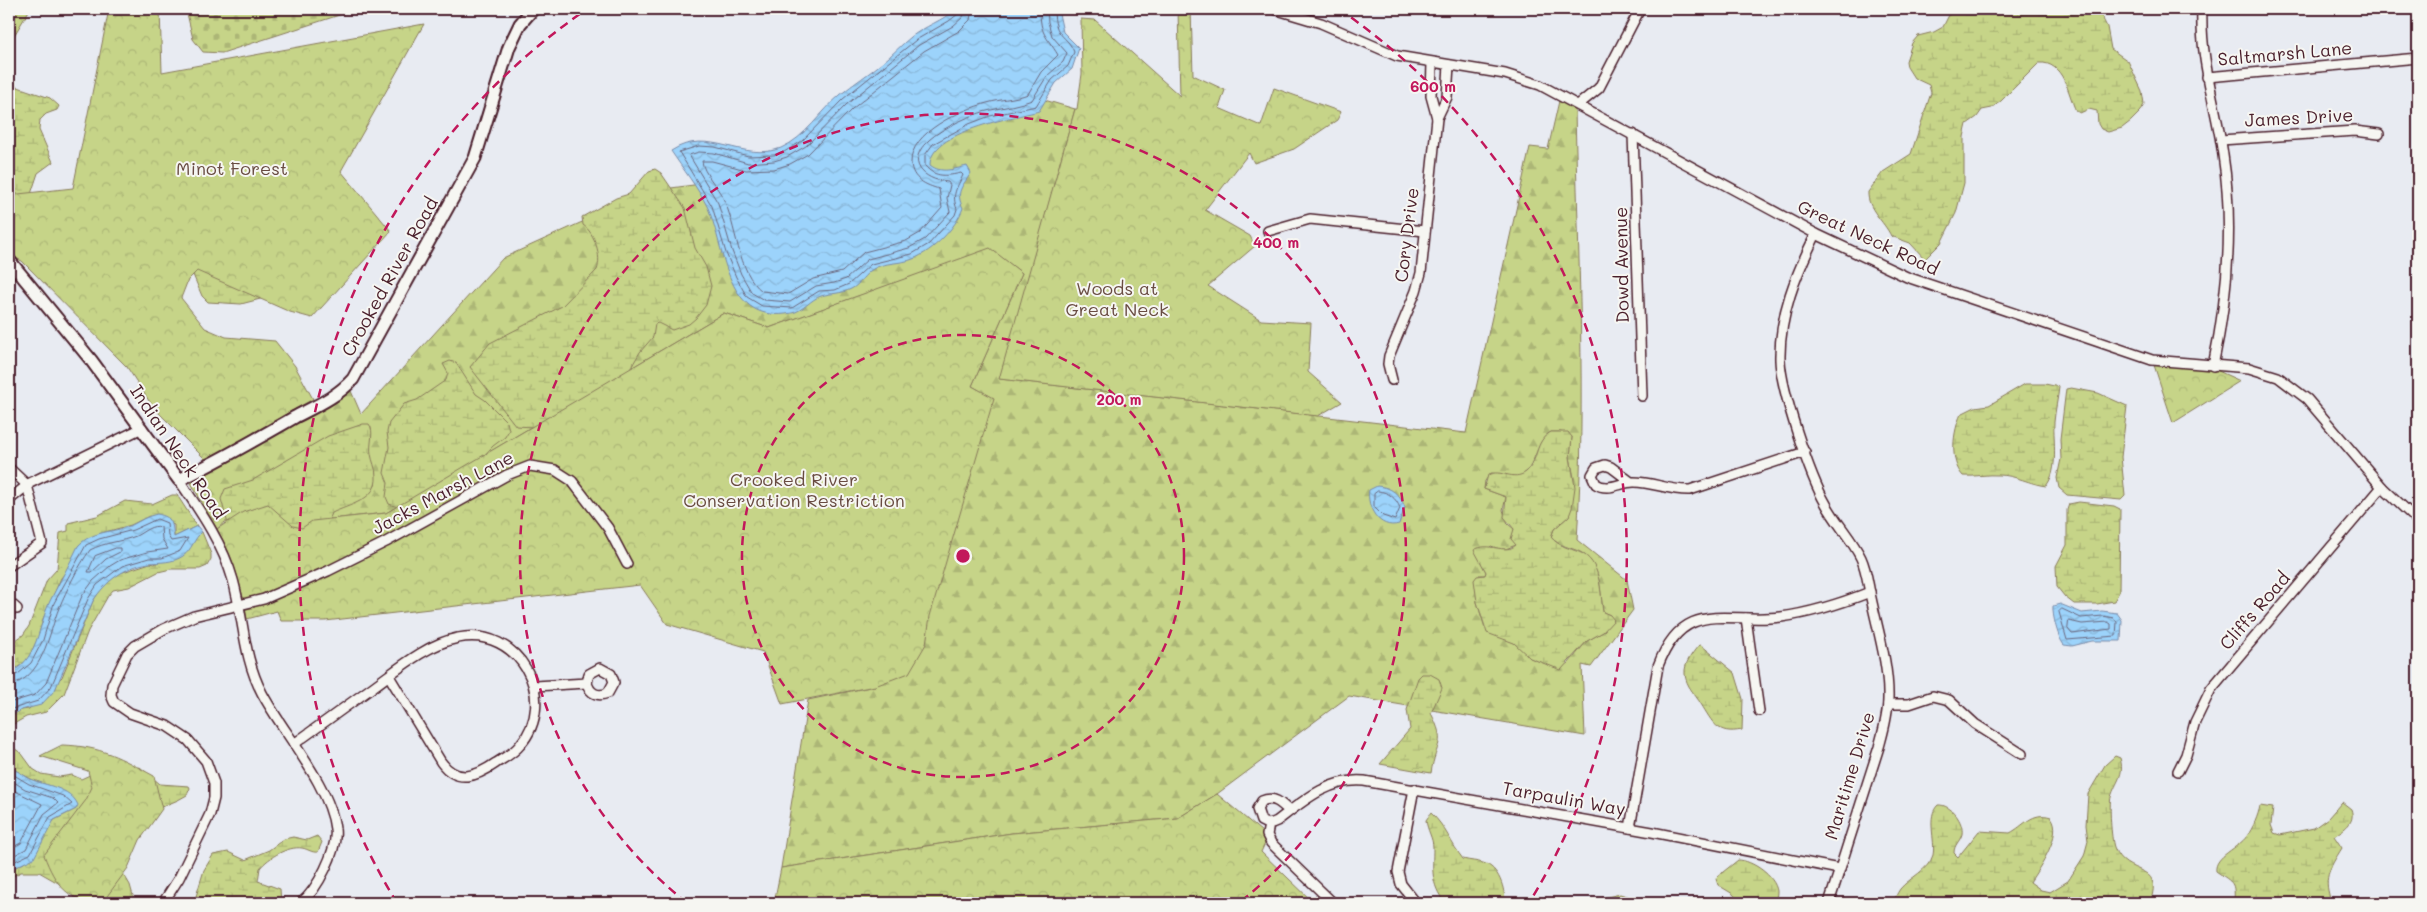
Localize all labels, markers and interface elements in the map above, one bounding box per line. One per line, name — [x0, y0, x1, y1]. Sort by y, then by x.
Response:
street label: Saltmarsh Lane — [2217, 35, 2353, 71]
text: 600 m — [1410, 76, 1456, 96]
street label: James Drive — [2244, 102, 2354, 132]
park label: Minot Forest — [176, 156, 288, 180]
street label: Cory Drive — [1388, 186, 1424, 284]
street label: Crooked River Road — [335, 193, 443, 360]
street label: Great Neck Road — [1794, 194, 1943, 280]
street label: Dowd Avenue — [1608, 207, 1634, 323]
text: 400 m — [1253, 232, 1299, 252]
park label: Woods at Great Neck — [1066, 276, 1168, 321]
street label: Indian Neck Road — [125, 380, 233, 523]
text: 200 m — [1097, 389, 1142, 409]
street label: Jacks Marsh Lane — [368, 445, 517, 540]
park label: Crooked River Conservation Restriction — [683, 467, 905, 512]
centre of rings — [954, 547, 972, 565]
street label: Cliffs Road — [2214, 566, 2295, 655]
street label: Maritime Drive — [1818, 709, 1880, 843]
street label: Tarpaulin Way — [1501, 775, 1628, 821]

